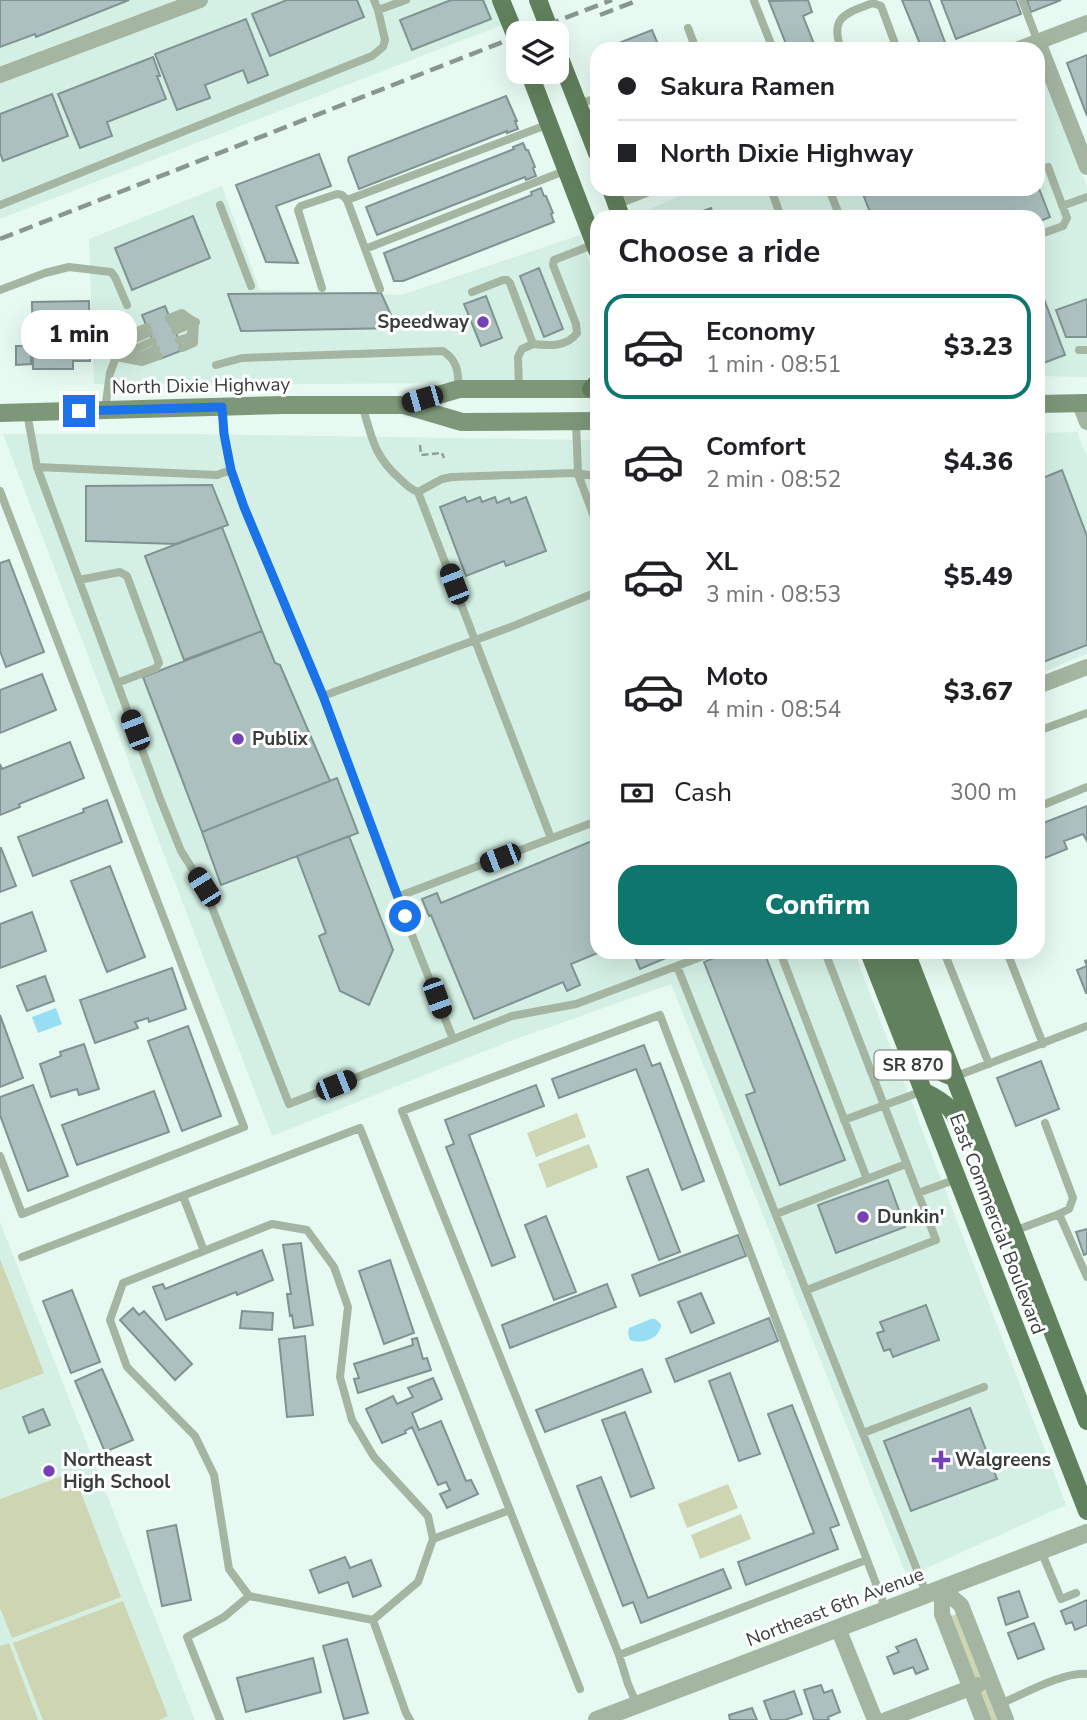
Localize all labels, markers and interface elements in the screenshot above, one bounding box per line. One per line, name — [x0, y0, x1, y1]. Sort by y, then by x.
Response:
map controls — [506, 21, 569, 84]
button: layers — [506, 21, 569, 84]
text: Sakura Ramen — [660, 69, 835, 104]
text: North Dixie Highway — [660, 136, 913, 171]
text: Choose a ride — [618, 230, 820, 273]
place label: Speedway — [377, 309, 470, 335]
callout: 1 min — [21, 310, 137, 358]
marker: Speedway — [475, 314, 491, 330]
text: Economy — [706, 314, 815, 349]
icon: car — [622, 315, 685, 378]
text: 1 min — [49, 319, 109, 350]
text: $3.23 — [944, 329, 1013, 364]
text: 1 min · 08:51 — [706, 349, 841, 380]
street label: North Dixie Highway — [112, 371, 291, 401]
car — [399, 383, 446, 415]
route end — [63, 395, 95, 427]
text: Comfort — [706, 429, 806, 464]
icon: car — [622, 430, 685, 493]
text: $4.36 — [944, 444, 1013, 479]
text: 2 min · 08:52 — [706, 464, 841, 495]
text: XL — [706, 544, 738, 579]
icon: car — [622, 545, 685, 608]
text: $5.49 — [944, 559, 1013, 594]
car — [437, 561, 472, 607]
text: 3 min · 08:53 — [706, 579, 841, 610]
text: Moto — [706, 659, 768, 694]
icon: car — [622, 660, 685, 723]
text: $3.67 — [944, 674, 1013, 709]
text: 4 min · 08:54 — [706, 694, 841, 725]
car — [118, 707, 153, 753]
place label: Publix — [252, 726, 309, 752]
marker: Publix — [230, 731, 246, 747]
icon: cash — [618, 774, 656, 812]
text: Cash — [674, 775, 732, 810]
text: 300 m — [950, 777, 1017, 808]
car — [477, 841, 524, 875]
car — [184, 864, 225, 910]
button: Confirm — [618, 865, 1017, 945]
route start — [389, 900, 421, 932]
car — [420, 975, 455, 1021]
road number: SR 870 — [874, 1050, 951, 1080]
car — [313, 1067, 360, 1103]
street label: East Commercial Boulevard — [943, 1110, 1051, 1338]
place label: Dunkin' — [877, 1204, 944, 1230]
marker: Dunkin' — [855, 1209, 871, 1225]
place label: Northeast High School — [63, 1447, 170, 1495]
place label: Walgreens — [955, 1447, 1051, 1473]
marker: Walgreens — [933, 1452, 949, 1468]
marker: Northeast High School — [41, 1463, 57, 1479]
street label: Northeast 6th Avenue — [742, 1561, 928, 1653]

